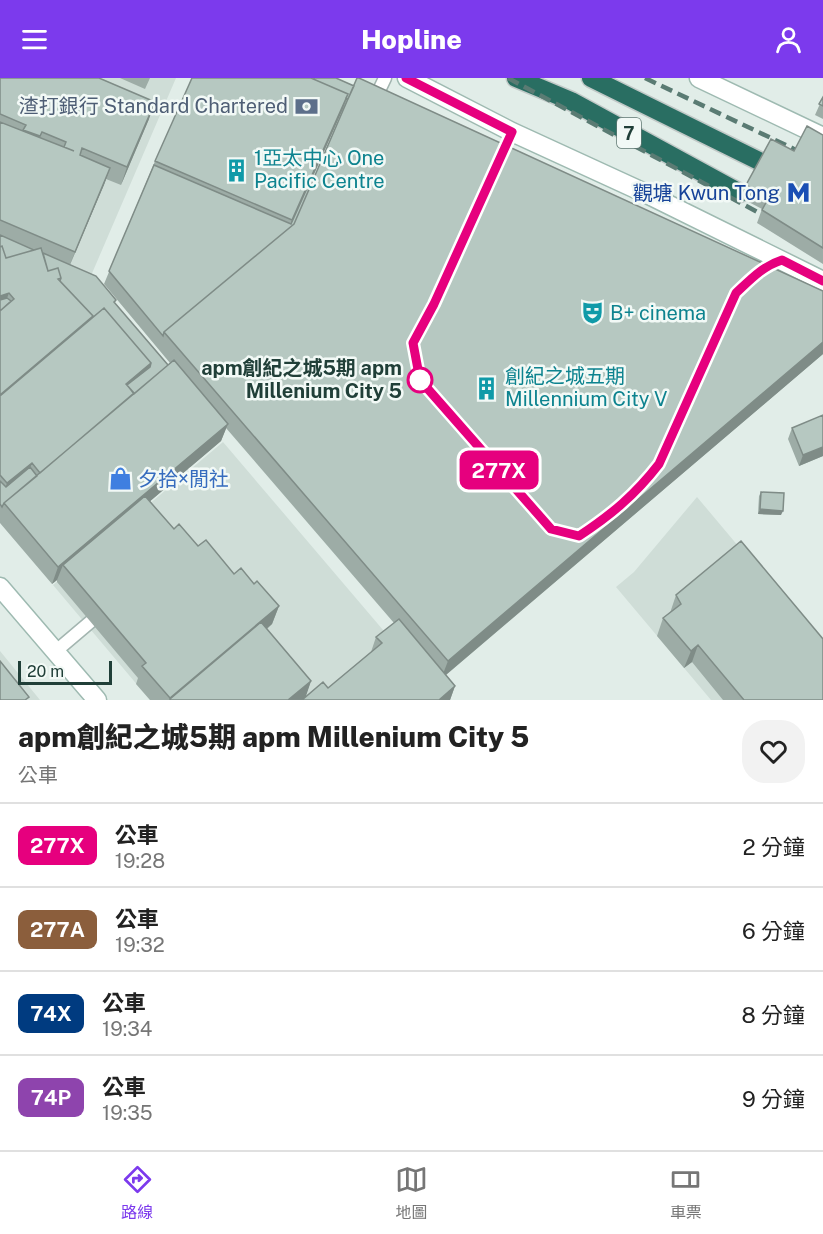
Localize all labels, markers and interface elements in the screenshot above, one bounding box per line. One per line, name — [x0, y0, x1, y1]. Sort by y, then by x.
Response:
icon: menu — [18, 23, 51, 56]
text: Hopline — [361, 23, 462, 55]
icon: person — [772, 23, 805, 56]
bank icon: 渣打銀行 Standard Chartered — [293, 93, 319, 119]
place label: 渣打銀行 Standard Chartered — [19, 94, 288, 118]
road number: 7 — [617, 118, 641, 148]
place label: 1亞太中心 One Pacific Centre — [254, 146, 385, 193]
building icon: 1亞太中心 One Pacific Centre — [223, 157, 249, 183]
metro station icon: 觀塘 Kwun Tong — [785, 180, 811, 206]
place label: 觀塘 Kwun Tong — [633, 181, 780, 205]
theatre icon: B+ cinema — [579, 300, 605, 326]
place label: B+ cinema — [610, 301, 706, 325]
place label: apm創紀之城5期 apm Millenium City 5 — [201, 356, 402, 403]
place label: 創紀之城五期 Millennium City V — [505, 364, 667, 411]
marker: apm創紀之城5期 apm Millenium City 5 — [407, 367, 433, 393]
building icon: 創紀之城五期 Millennium City V — [474, 375, 500, 401]
line badge: 277X — [457, 450, 541, 490]
text: 277X — [472, 458, 526, 483]
shop icon: 夕拾×閒社 — [107, 466, 133, 492]
place label: 夕拾×閒社 — [138, 467, 229, 491]
scale bar — [18, 658, 112, 686]
text: 20 m — [27, 662, 64, 681]
text: apm創紀之城5期 apm Millenium City 5 — [18, 720, 529, 753]
button: heart — [742, 720, 805, 783]
text: 公車 — [18, 763, 58, 787]
text: 公車 — [115, 822, 159, 848]
text: 277X — [30, 833, 85, 858]
text: 2 分鐘 — [743, 834, 805, 860]
text: 19:28 — [115, 849, 165, 873]
text: 公車 — [115, 906, 159, 932]
text: 277A — [30, 917, 85, 942]
text: 6 分鐘 — [742, 918, 805, 944]
text: 19:32 — [115, 933, 165, 957]
text: 公車 — [102, 990, 146, 1016]
text: 74X — [30, 1001, 72, 1026]
text: 8 分鐘 — [741, 1002, 805, 1028]
text: 19:34 — [102, 1017, 152, 1041]
text: 公車 — [102, 1074, 146, 1100]
text: 74P — [31, 1085, 71, 1110]
text: 9 分鐘 — [742, 1086, 805, 1112]
text: 19:35 — [102, 1101, 153, 1125]
tab: 路線 — [121, 1163, 154, 1223]
tab: 地圖 — [395, 1163, 428, 1223]
tab: 車票 — [669, 1163, 702, 1223]

